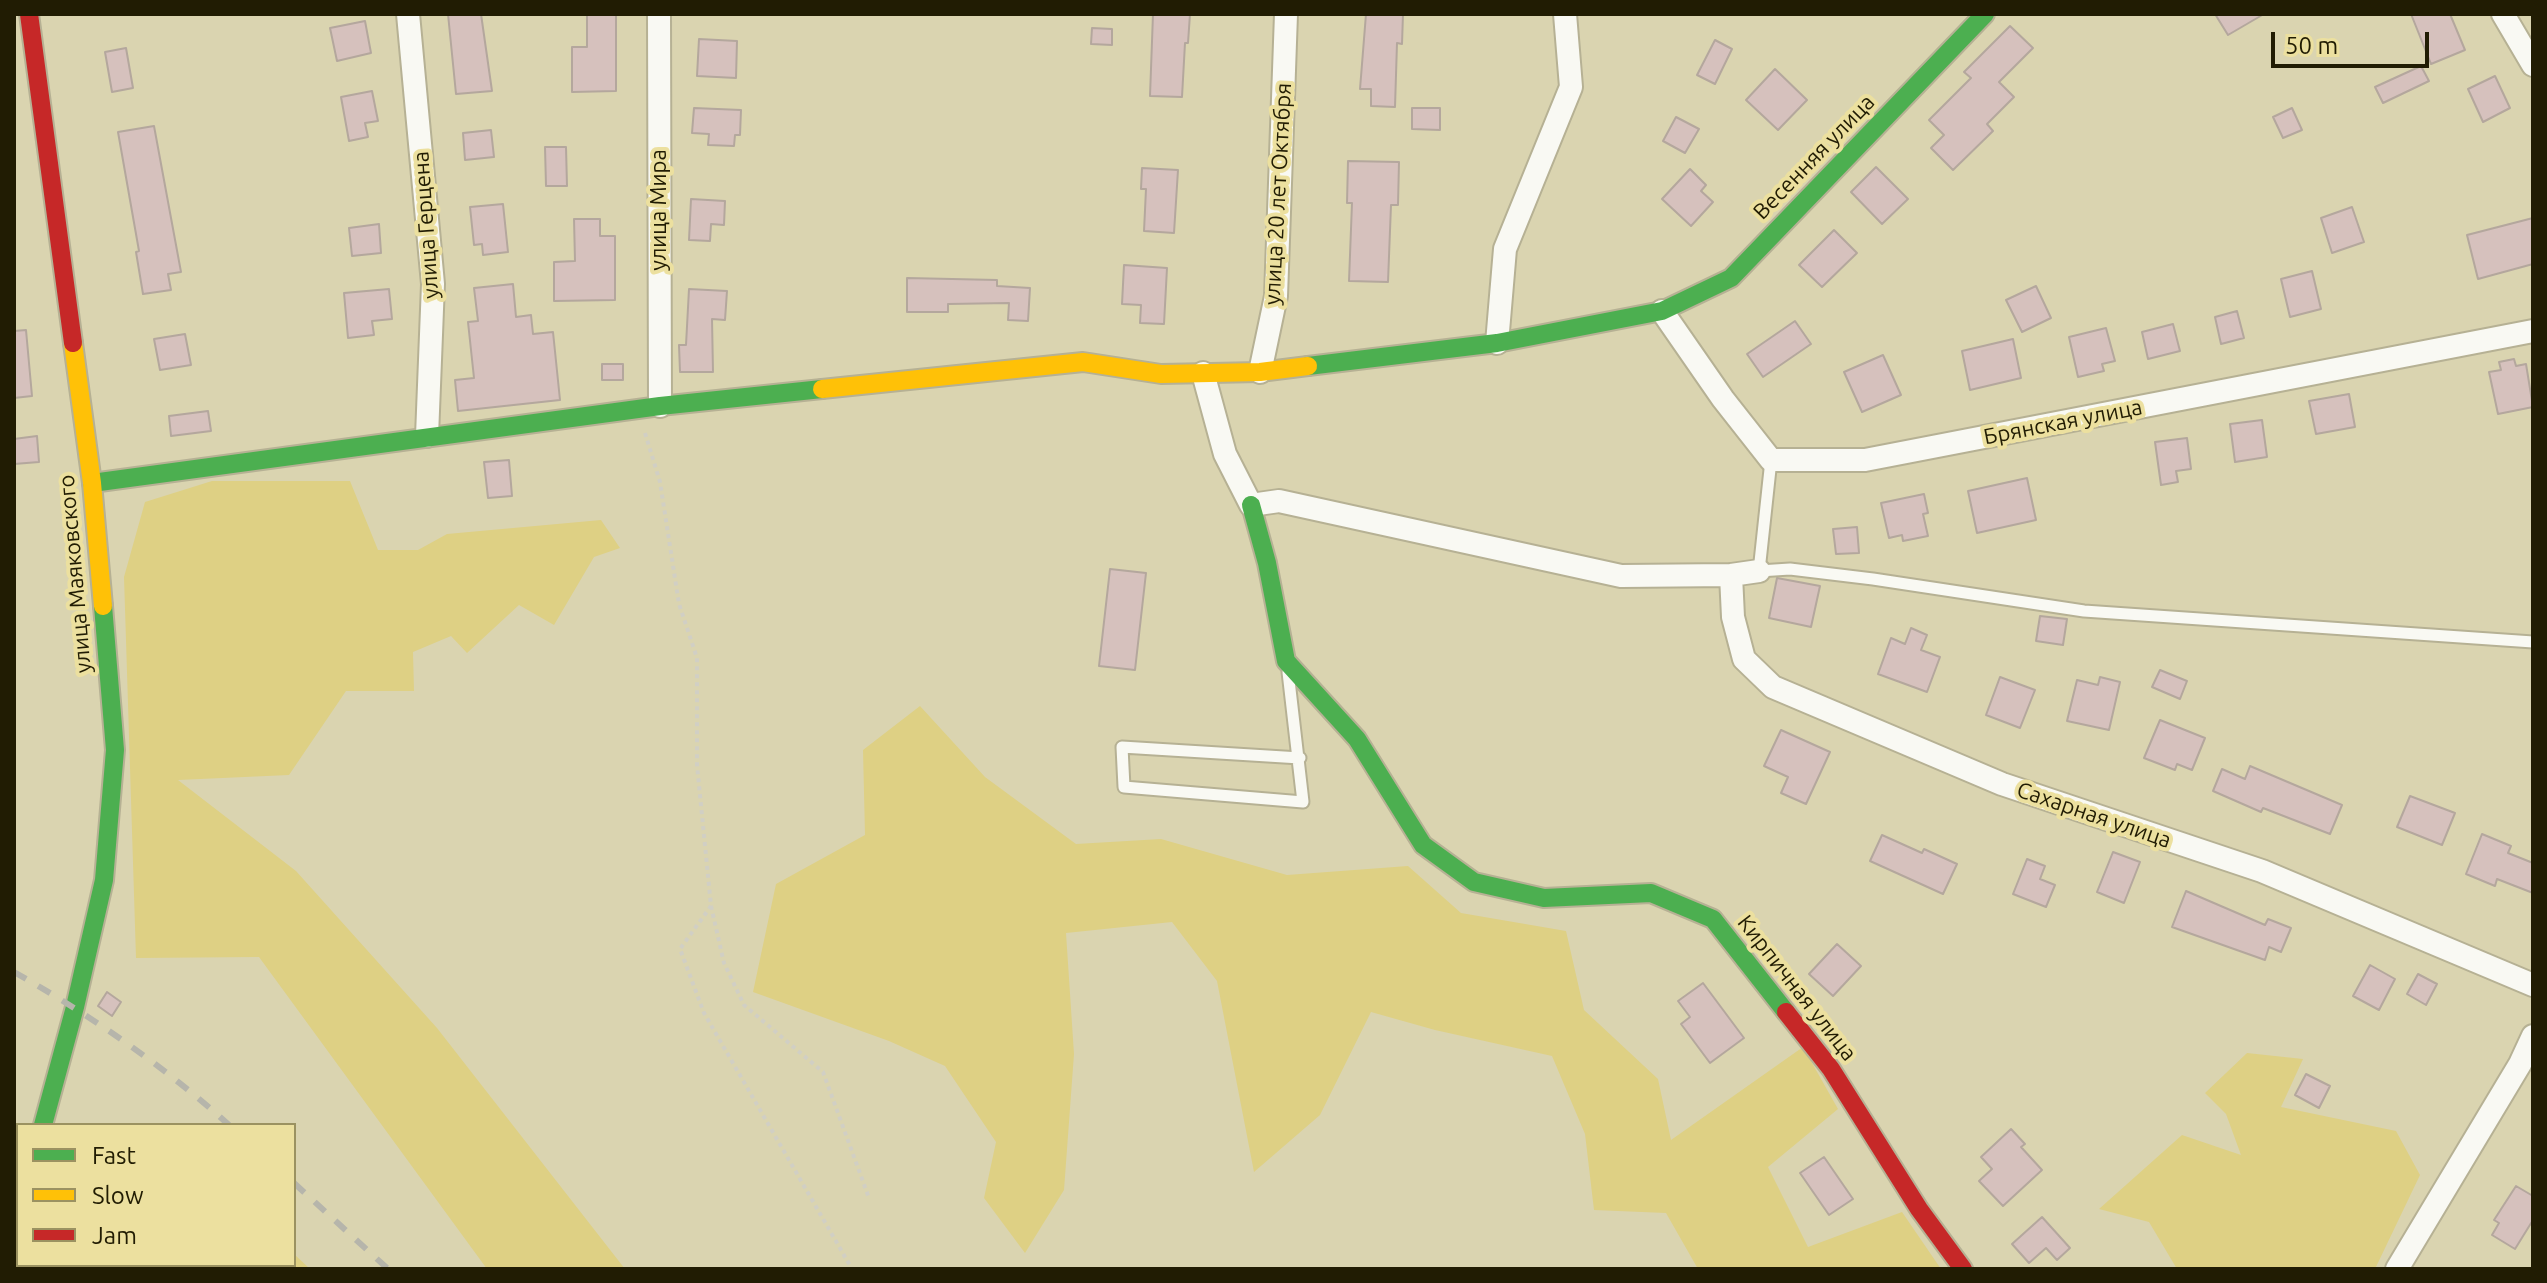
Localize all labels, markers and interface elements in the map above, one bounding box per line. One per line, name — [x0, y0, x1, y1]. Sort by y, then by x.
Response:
scale bar — [2275, 16, 2433, 66]
text: 50 m — [2285, 32, 2338, 59]
street label: улица 20 лет Октября — [1259, 82, 1297, 306]
street label: Весенняя улица — [1748, 89, 1880, 225]
street label: улица Мира — [646, 149, 672, 271]
street label: улица Герцена — [408, 150, 444, 300]
street label: Брянская улица — [1981, 394, 2145, 450]
street label: улица Маяковского — [53, 474, 97, 674]
street label: Сахарная улица — [2013, 776, 2175, 854]
street label: Кирпичная улица — [1732, 910, 1862, 1066]
legend — [16, 1123, 296, 1267]
text: Fast — [92, 1142, 136, 1169]
text: Slow — [92, 1182, 144, 1209]
text: Jam — [92, 1222, 137, 1249]

